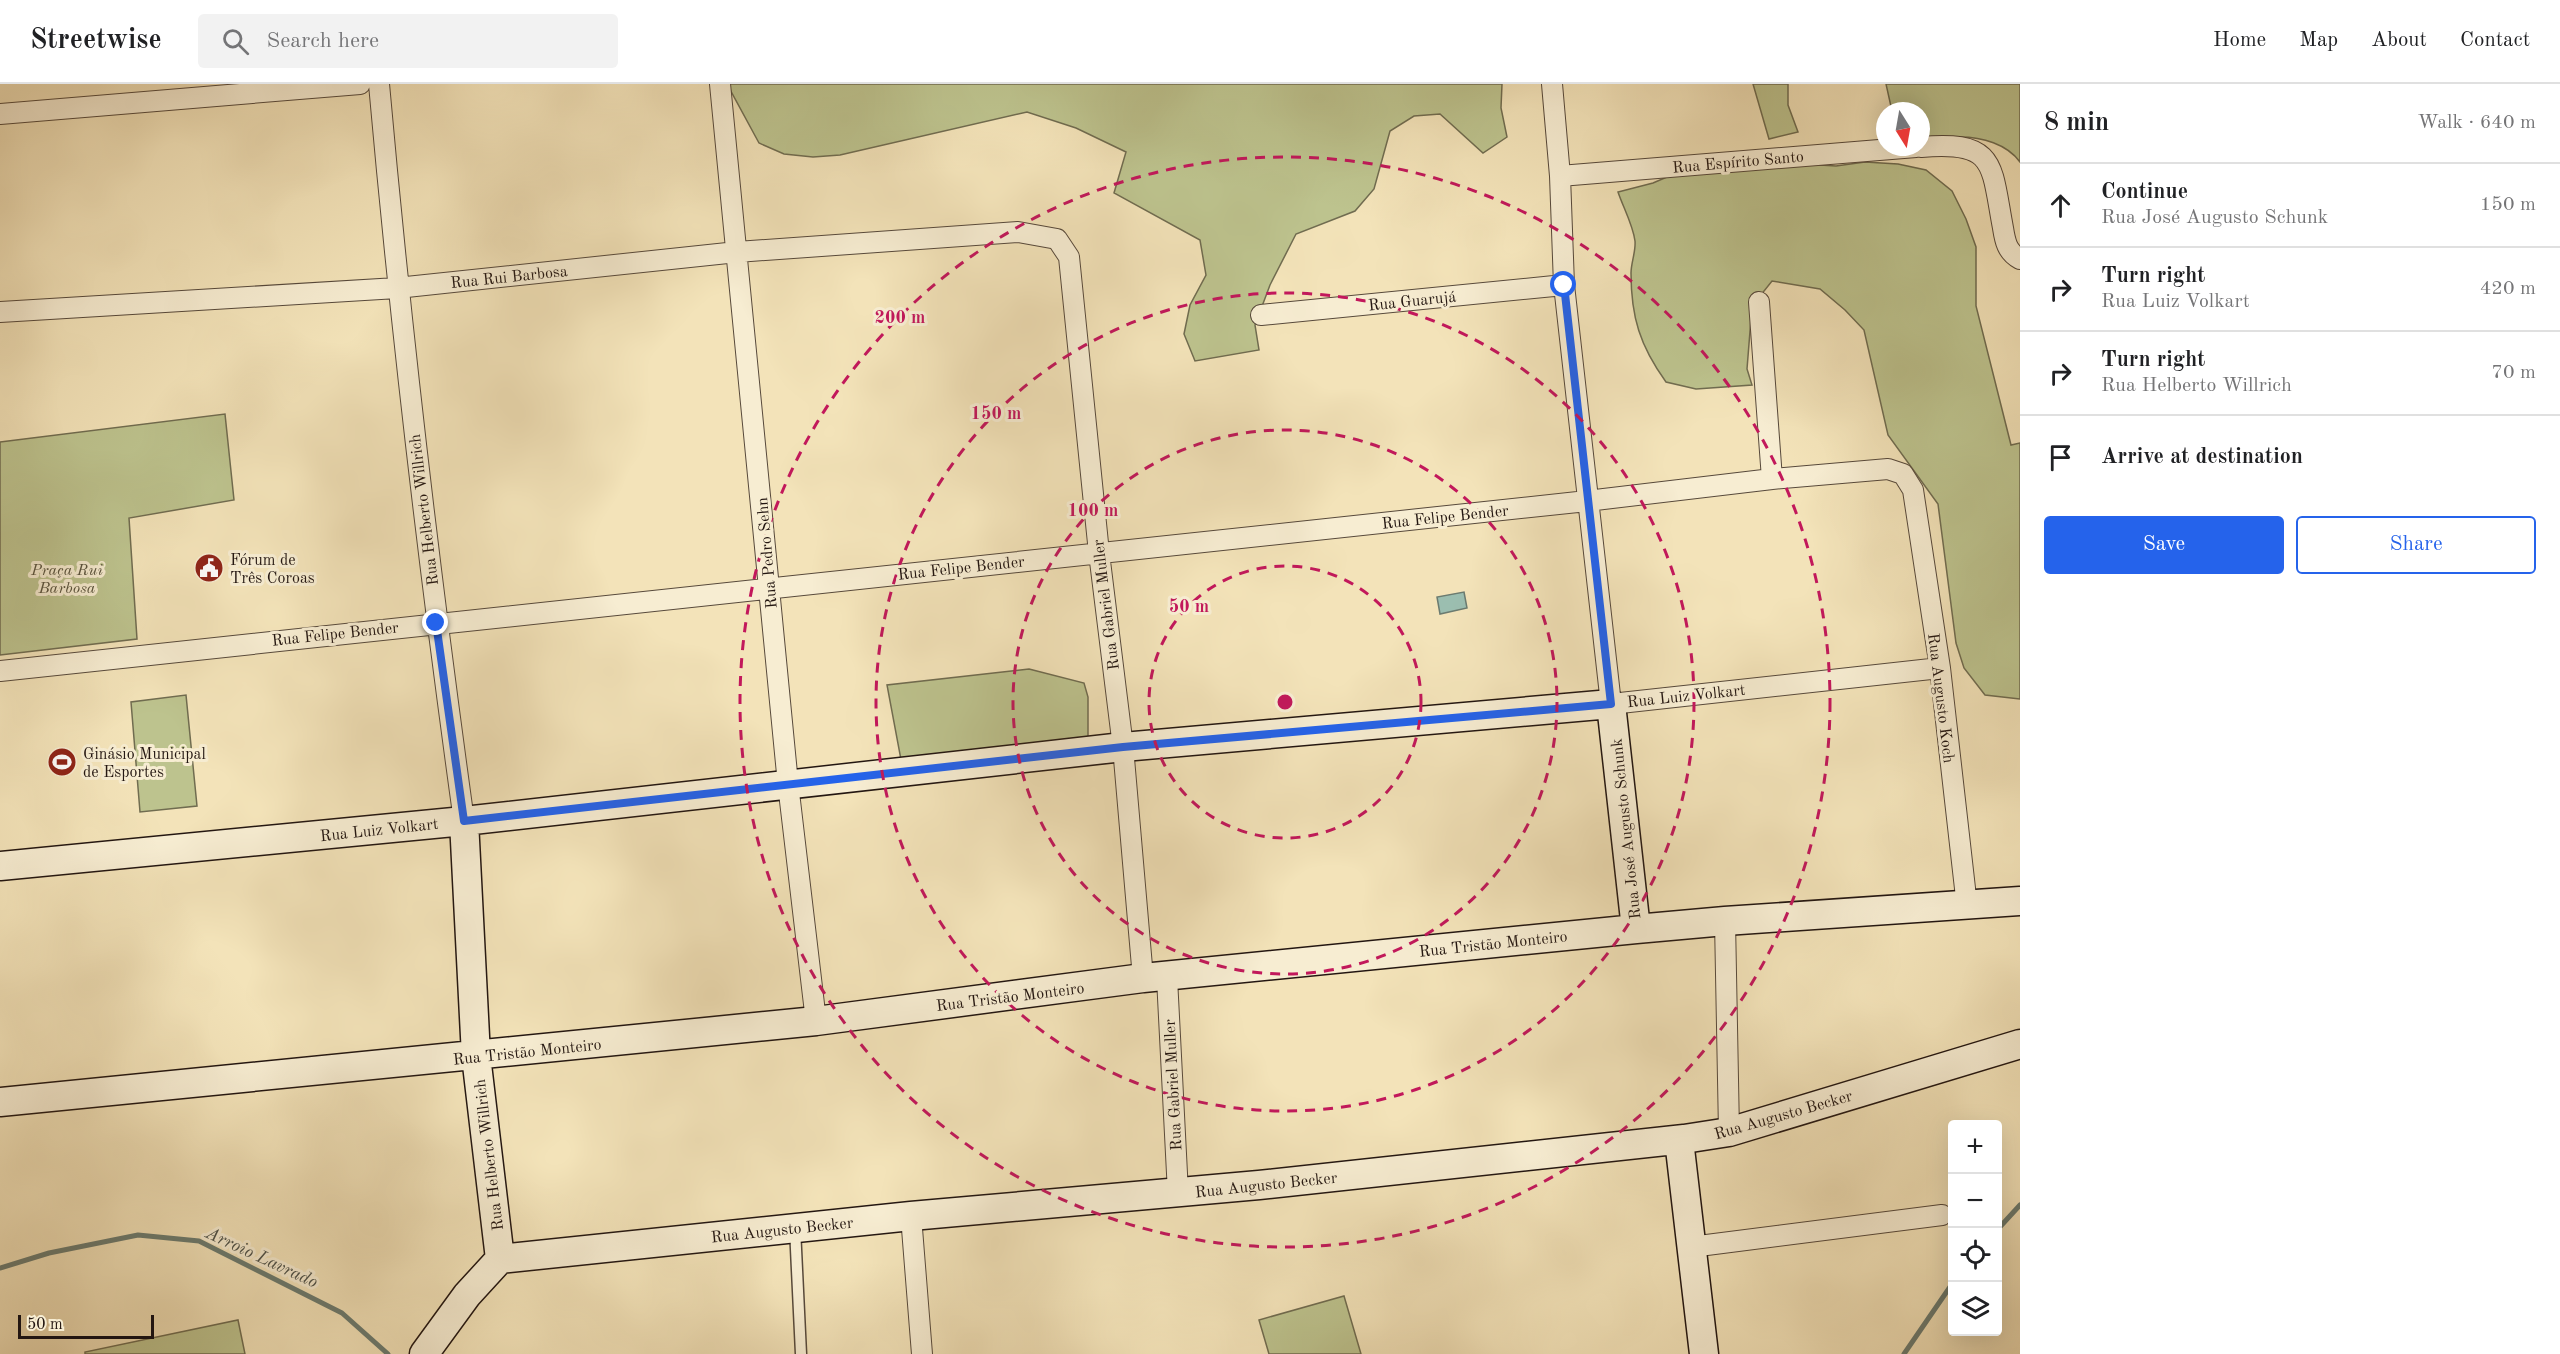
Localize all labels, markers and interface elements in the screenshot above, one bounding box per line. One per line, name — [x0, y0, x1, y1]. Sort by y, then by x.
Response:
search box — [198, 14, 618, 68]
icon: search — [219, 25, 252, 58]
text: Streetwise — [30, 27, 162, 55]
text: Search here — [267, 30, 379, 52]
text: Home — [2213, 30, 2266, 51]
text: Map — [2299, 30, 2338, 51]
text: About — [2371, 30, 2427, 51]
text: Contact — [2460, 30, 2530, 51]
north arrow — [1876, 102, 1930, 156]
text: 8 min — [2044, 110, 2109, 136]
text: Walk · 640 m — [2417, 113, 2536, 133]
street label: Rua Espírito Santo — [1672, 149, 1805, 177]
text: Continue — [2101, 181, 2188, 203]
icon: ahead — [2044, 189, 2077, 222]
text: 150 m — [2480, 195, 2536, 215]
text: Rua José Augusto Schunk — [2101, 208, 2328, 228]
street label: Rua Rui Barbosa — [450, 264, 569, 292]
text: Turn right — [2101, 265, 2205, 287]
route start — [1550, 271, 1576, 297]
icon: right — [2044, 273, 2077, 306]
text: 420 m — [2480, 279, 2536, 299]
street label: Rua Guarujá — [1367, 289, 1457, 315]
text: Rua Luiz Volkart — [2101, 292, 2250, 312]
text: 200 m — [875, 309, 925, 327]
text: Turn right — [2101, 349, 2205, 371]
icon: right — [2044, 357, 2077, 390]
text: 70 m — [2491, 363, 2536, 383]
text: Rua Helberto Willrich — [2101, 376, 2292, 396]
text: 150 m — [971, 405, 1021, 423]
street label: Rua Helberto Willrich — [408, 433, 442, 587]
icon: arrive — [2044, 441, 2077, 474]
text: Arrive at destination — [2101, 446, 2303, 468]
street label: Rua Pedro Sehn — [755, 496, 781, 609]
text: 100 m — [1068, 502, 1118, 520]
street label: Rua Felipe Bender — [1381, 503, 1510, 533]
button: Save — [2044, 516, 2284, 574]
button: Share — [2296, 516, 2536, 574]
street label: Rua Gabriel Muller — [1091, 538, 1123, 671]
public building icon: Fórum de Três Coroas — [193, 552, 225, 584]
place label: Fórum de Três Coroas — [230, 553, 315, 587]
street label: Rua Felipe Bender — [897, 554, 1026, 584]
park label: Praça Rui Barbosa — [30, 563, 104, 597]
text: 50 m — [1169, 598, 1209, 616]
route end — [422, 609, 448, 635]
street label: Rua Felipe Bender — [271, 620, 400, 650]
street label: Rua Augusto Koch — [1924, 632, 1956, 765]
street label: Rua Luiz Volkart — [1626, 683, 1747, 711]
centre of rings — [1275, 692, 1295, 712]
street label: Rua José Augusto Schunk — [1610, 738, 1644, 920]
sports icon: Ginásio Municipal de Esportes — [46, 746, 78, 778]
place label: Ginásio Municipal de Esportes — [83, 747, 206, 781]
street label: Rua Luiz Volkart — [319, 817, 440, 845]
street label: Rua Tristão Monteiro — [1418, 929, 1568, 961]
street label: Rua Tristão Monteiro — [935, 981, 1085, 1015]
street label: Rua Gabriel Muller — [1163, 1018, 1185, 1151]
street label: Rua Tristão Monteiro — [452, 1037, 602, 1069]
street label: Rua Helberto Willrich — [473, 1078, 507, 1232]
street label: Rua Augusto Becker — [1713, 1088, 1855, 1143]
map controls — [1948, 1120, 2002, 1336]
button: + — [1948, 1120, 2002, 1174]
street label: Rua Augusto Becker — [1194, 1171, 1339, 1201]
button: − — [1948, 1174, 2002, 1228]
street label: Rua Augusto Becker — [710, 1216, 855, 1246]
water label: Arroio Lavrado — [202, 1224, 320, 1292]
button: locate — [1948, 1228, 2002, 1282]
button: layers — [1948, 1282, 2002, 1336]
scale bar — [18, 1312, 154, 1340]
text: 50 m — [27, 1317, 63, 1333]

